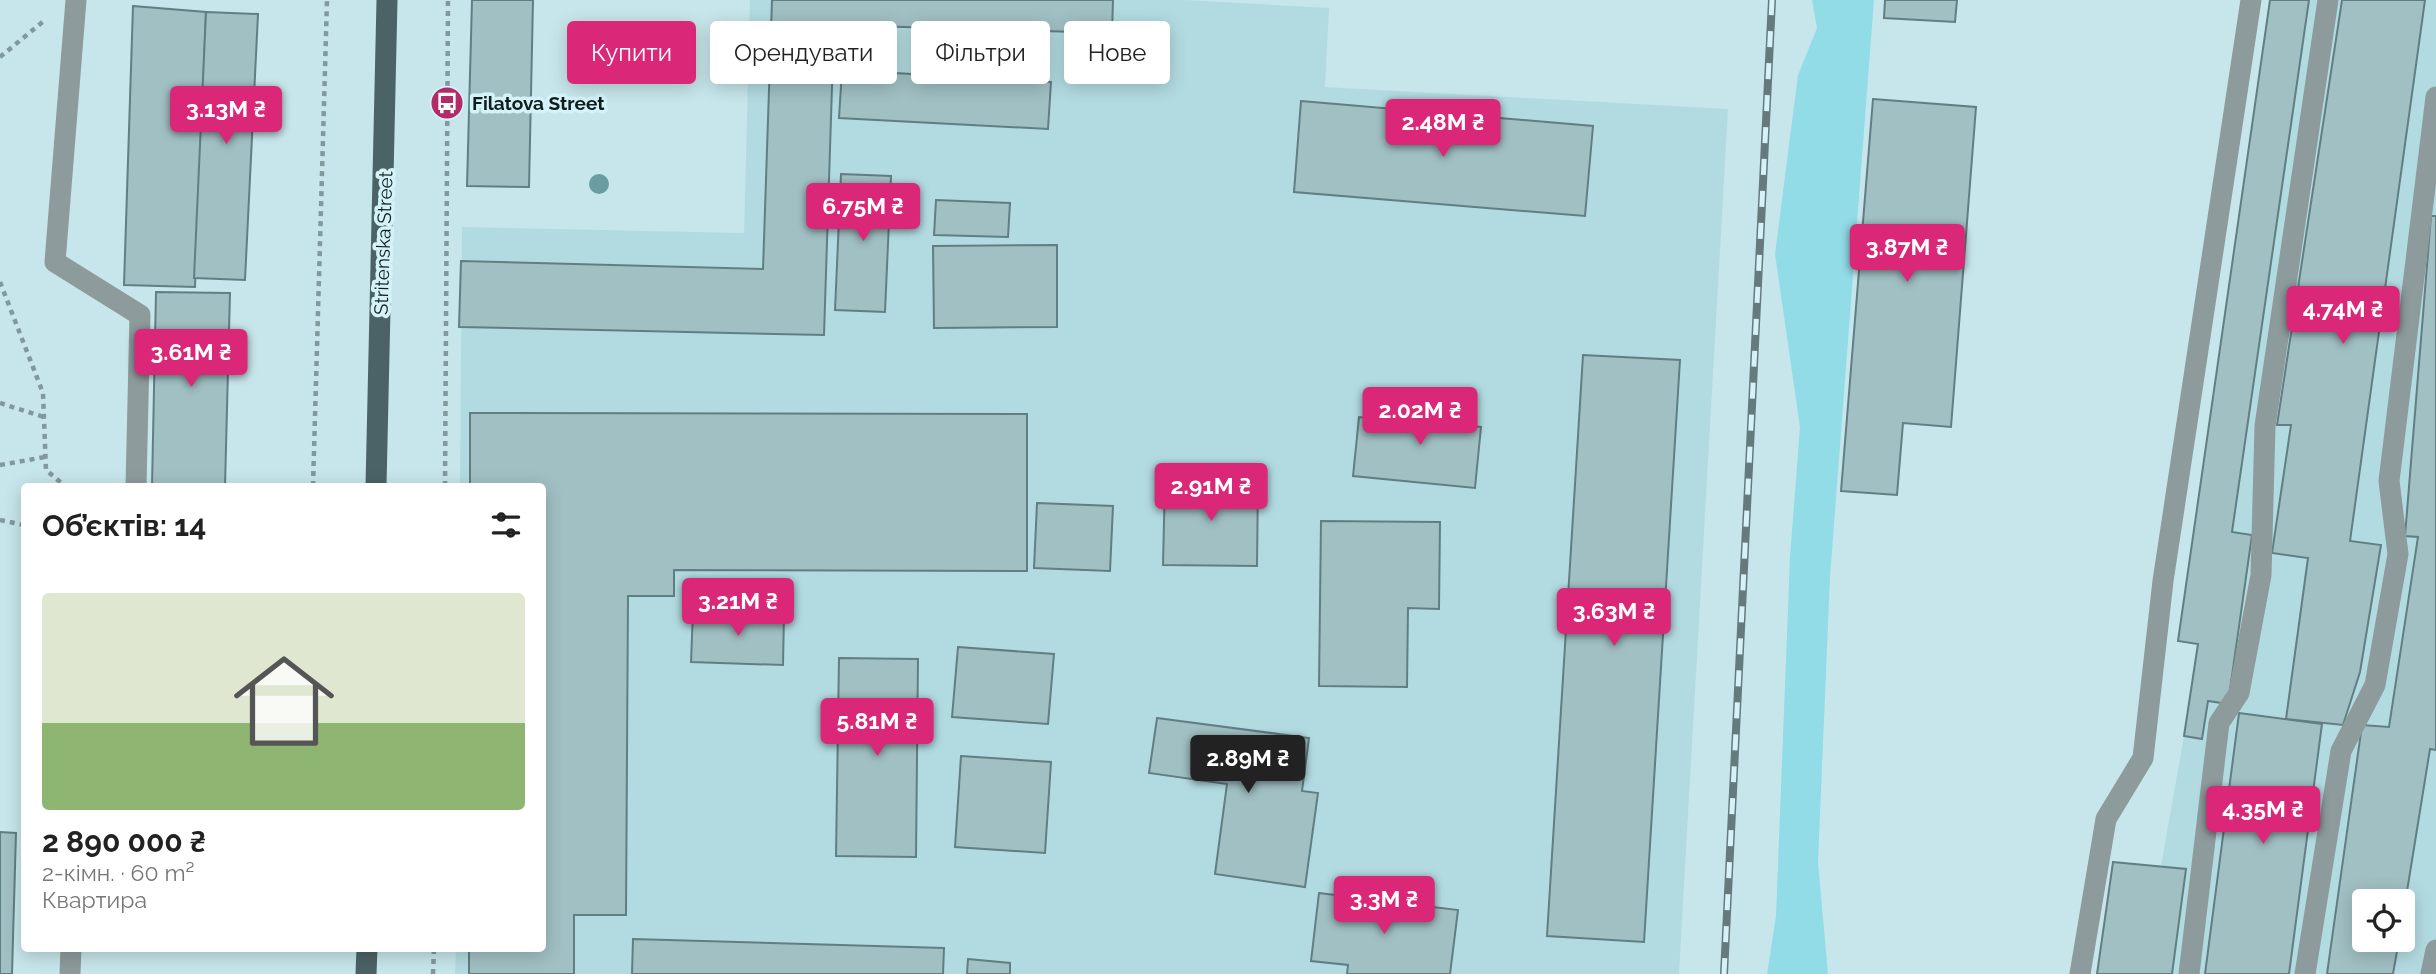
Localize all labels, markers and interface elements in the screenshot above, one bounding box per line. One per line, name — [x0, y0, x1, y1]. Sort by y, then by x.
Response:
chip: Купити — [567, 21, 696, 84]
chip: Орендувати — [710, 21, 897, 84]
chip: Фільтри — [911, 21, 1050, 84]
chip: Нове — [1064, 21, 1170, 84]
bus stop icon: Filatova Street — [428, 84, 466, 122]
pin: 3.13M ₴ — [161, 86, 291, 146]
place label: Filatova Street — [472, 92, 605, 114]
text: 3.13M ₴ — [186, 95, 266, 122]
pin: 2.48M ₴ — [1378, 100, 1508, 159]
text: 2.48M ₴ — [1402, 108, 1484, 135]
street label: Stritenska Street — [369, 170, 397, 315]
pin: 6.75M ₴ — [798, 184, 928, 243]
text: 6.75M ₴ — [822, 192, 904, 219]
pin: 3.87M ₴ — [1842, 224, 1972, 284]
text: 3.87M ₴ — [1866, 233, 1948, 260]
pin: 4.74M ₴ — [2278, 286, 2408, 346]
text: 4.74M ₴ — [2303, 295, 2383, 322]
pin: 3.61M ₴ — [126, 330, 256, 389]
text: 3.61M ₴ — [150, 338, 232, 365]
pin: 2.02M ₴ — [1355, 388, 1485, 447]
text: 2.02M ₴ — [1379, 396, 1461, 423]
pin: 2.91M ₴ — [1146, 463, 1276, 523]
text: 2.91M ₴ — [1171, 472, 1251, 499]
icon: filters — [487, 506, 525, 544]
text: Об’єктів: 14 — [42, 508, 206, 543]
pin: 3.21M ₴ — [673, 578, 803, 638]
text: 3.21M ₴ — [698, 587, 778, 614]
pin: 3.63M ₴ — [1549, 588, 1679, 648]
text: 3.63M ₴ — [1573, 597, 1655, 624]
icon: home — [221, 638, 347, 764]
pin: 5.81M ₴ — [812, 698, 942, 758]
text: 5.81M ₴ — [837, 707, 917, 734]
pin: 2.89M ₴ — [1183, 736, 1313, 795]
text: 2.89M ₴ — [1206, 744, 1290, 771]
pin: 4.35M ₴ — [2198, 786, 2328, 846]
text: 4.35M ₴ — [2222, 795, 2304, 822]
text: 2 890 000 ₴ — [42, 824, 206, 859]
text: 2-кімн. · 60 m² — [42, 859, 195, 886]
pin: 3.3M ₴ — [1327, 876, 1441, 936]
text: 3.3M ₴ — [1350, 885, 1418, 912]
text: Квартира — [42, 886, 147, 913]
map controls — [2352, 889, 2415, 952]
button: locate — [2352, 889, 2415, 952]

